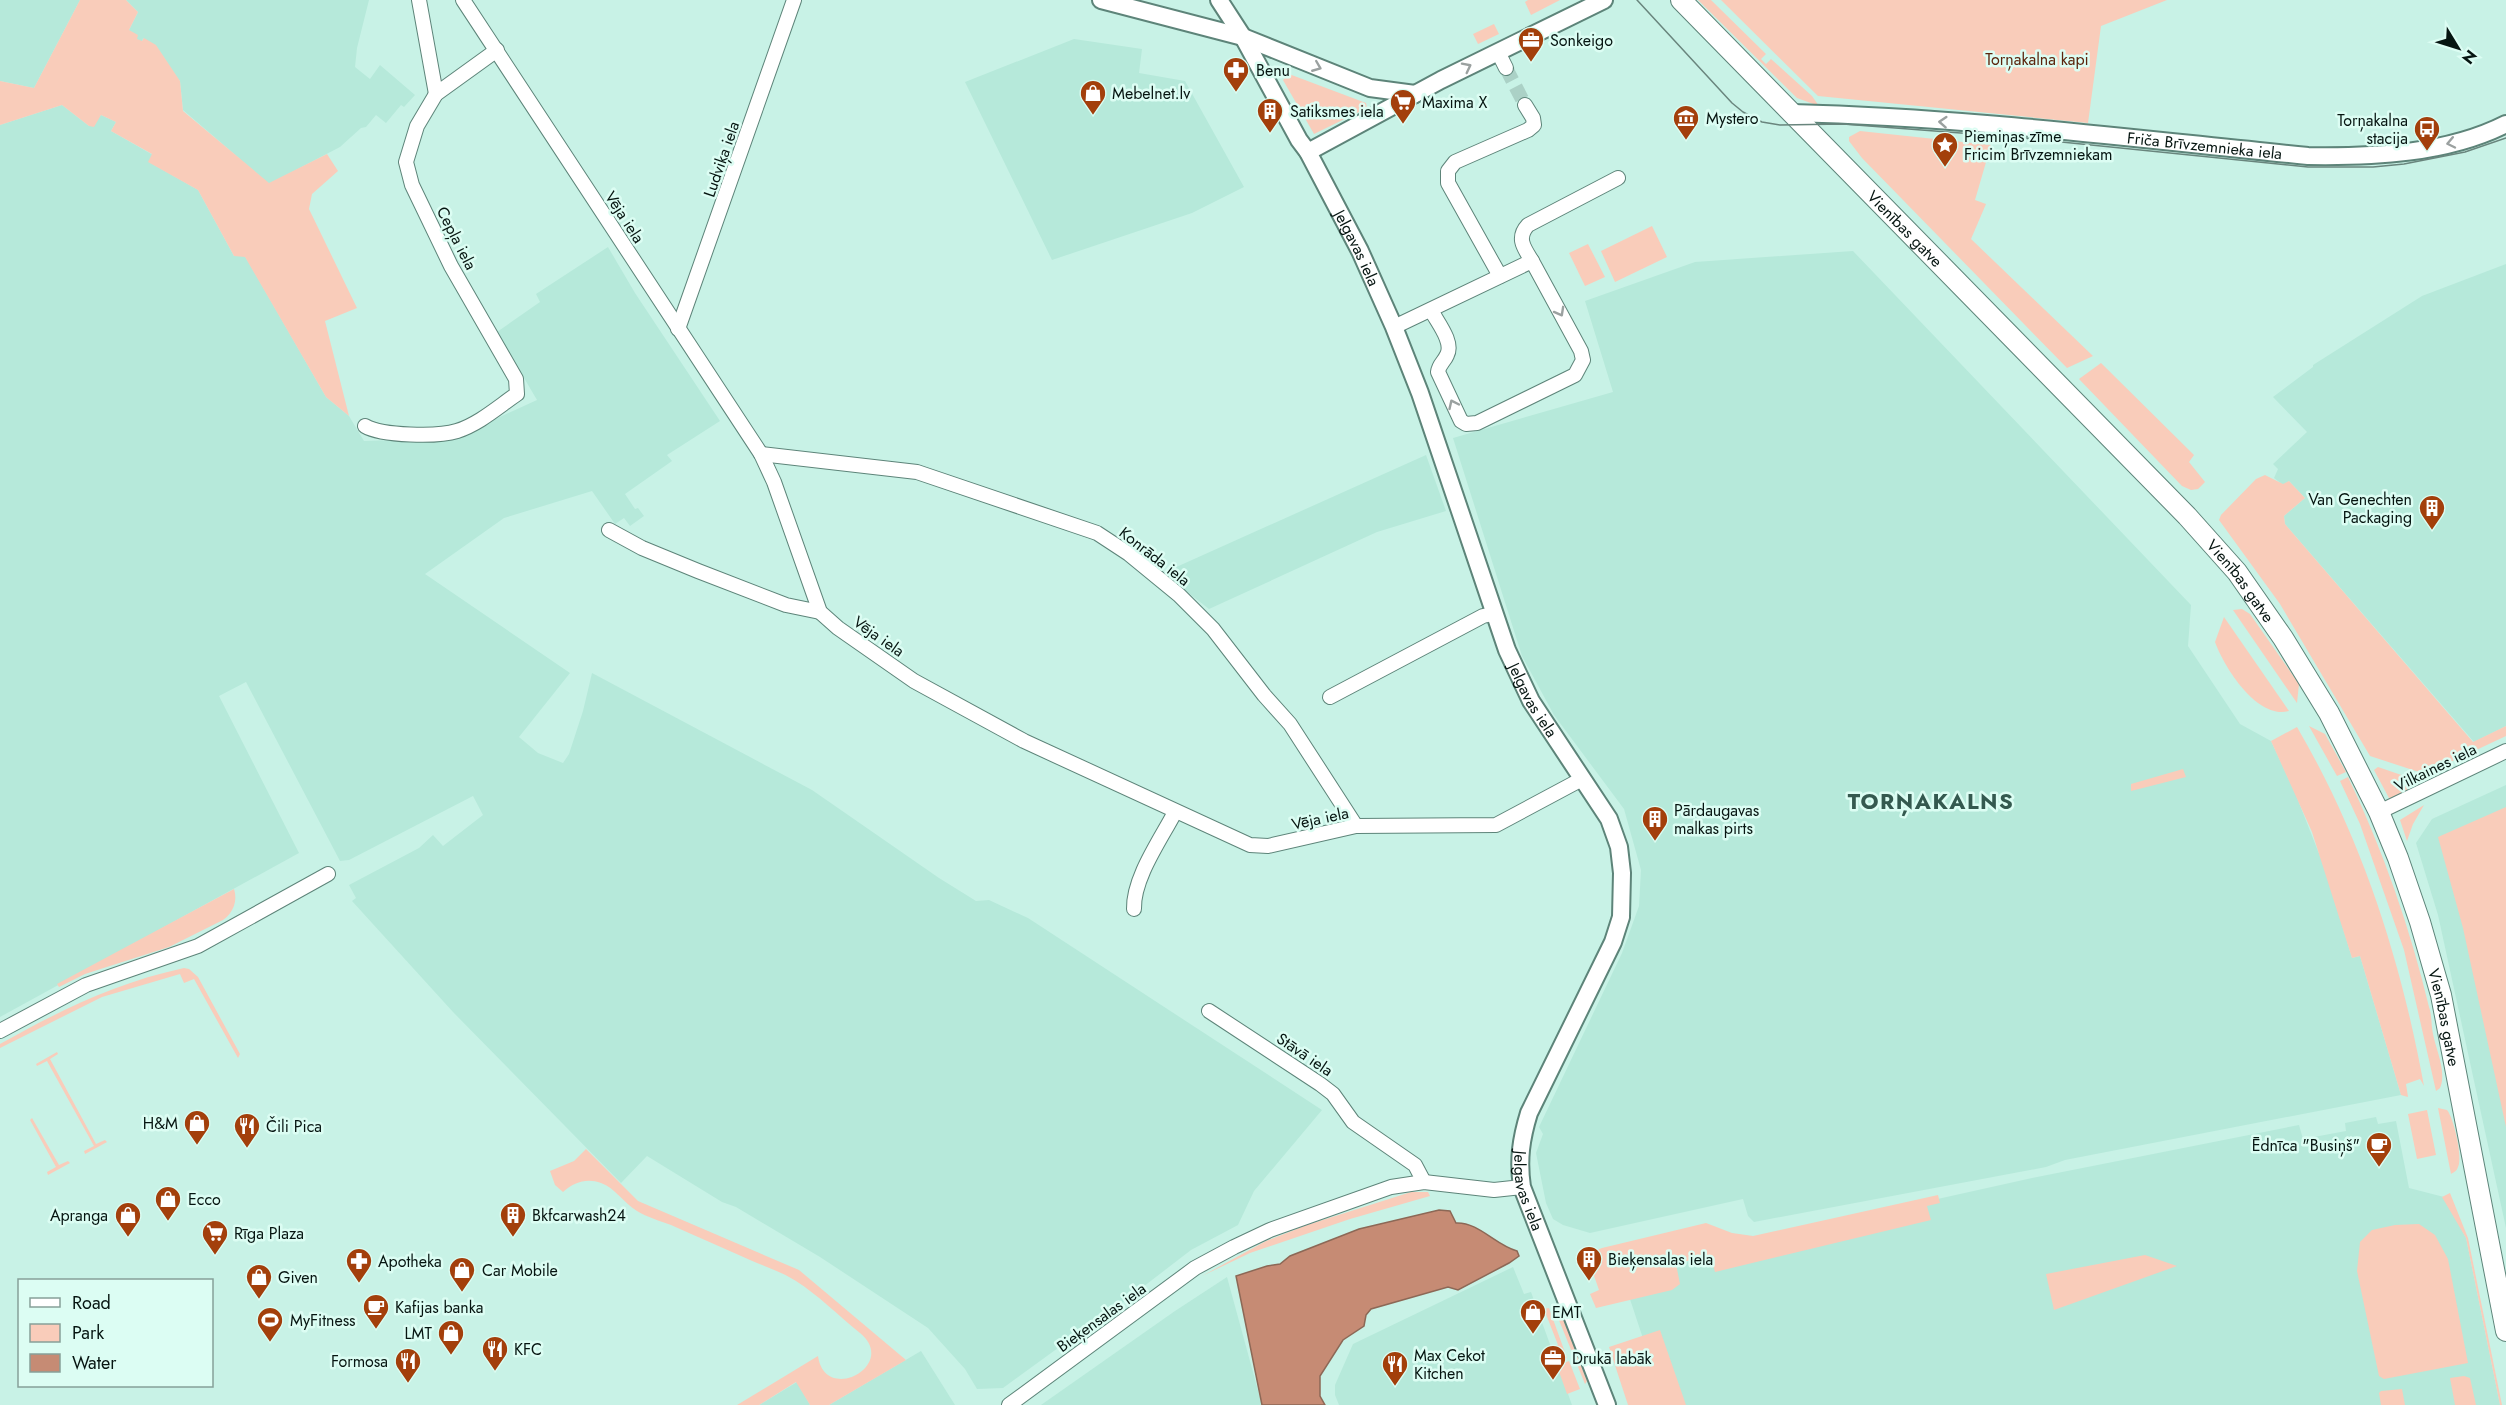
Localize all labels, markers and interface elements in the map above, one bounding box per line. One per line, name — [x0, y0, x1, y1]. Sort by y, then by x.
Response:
north arrow — [2428, 18, 2488, 78]
office icon: Sonkeigo — [1516, 25, 1546, 63]
place label: Sonkeigo — [1550, 29, 1613, 52]
text: N — [2456, 45, 2482, 69]
park label: Torņakalna kapi — [1985, 48, 2089, 71]
pharmacy icon: Benu — [1221, 55, 1251, 93]
place label: Benu — [1256, 59, 1290, 82]
one-way arrow — [1310, 60, 1321, 72]
one-way arrow — [1461, 63, 1472, 75]
shop icon: Mebelnet.lv — [1078, 78, 1108, 116]
place label: Mebelnet.lv — [1112, 82, 1191, 105]
supermarket icon: Maxima X — [1388, 87, 1418, 125]
place label: Maxima X — [1422, 91, 1488, 114]
building icon: Satiksmes iela — [1255, 96, 1285, 134]
place label: Satiksmes iela — [1290, 100, 1384, 123]
museum icon: Mystero — [1671, 103, 1701, 141]
place label: Mystero — [1706, 107, 1759, 130]
place label: Torņakalna stacija — [2337, 109, 2408, 150]
bus stop icon: Torņakalna stacija — [2412, 114, 2442, 152]
one-way arrow — [1939, 115, 1948, 128]
street label: Ludviķa iela — [698, 118, 745, 200]
place label: Piemiņas zīme Fricim Brīvzemniekam — [1964, 125, 2112, 166]
street label: Friča Brīvzemnieka iela — [2126, 126, 2283, 165]
place icon: Piemiņas zīme Fricim Brīvzemniekam — [1930, 130, 1960, 168]
one-way arrow — [2446, 136, 2456, 149]
street label: Vienības gatve — [1862, 185, 1948, 272]
street label: Vēja iela — [599, 187, 650, 248]
street label: Cepļa iela — [431, 203, 482, 274]
street label: Jelgavas iela — [1327, 204, 1385, 290]
one-way arrow — [1553, 306, 1564, 316]
one-way arrow — [1448, 399, 1460, 410]
place label: Van Genechten Packaging — [2308, 488, 2412, 529]
building icon: Van Genechten Packaging — [2417, 493, 2447, 531]
street label: Konrāda iela — [1114, 521, 1195, 591]
street label: Vienības gatve — [2201, 534, 2280, 627]
street label: Vēja iela — [848, 610, 909, 662]
street label: Jelgavas iela — [1502, 657, 1563, 742]
street label: Vilkaines iela — [2390, 738, 2480, 797]
district label: TORŅAKALNS — [1848, 785, 2014, 817]
place label: Pārdaugavas malkas pirts — [1674, 799, 1759, 840]
street label: Vēja iela — [1289, 801, 1351, 836]
building icon: Pārdaugavas malkas pirts — [1640, 804, 1670, 842]
street label: Vienības gatve — [2422, 966, 2466, 1068]
street label: Stāvā iela — [1272, 1027, 1338, 1082]
shop icon: H&M — [182, 1108, 212, 1146]
restaurant icon: Čili Pica — [232, 1111, 262, 1149]
place label: H&M — [143, 1112, 178, 1135]
place label: Čili Pica — [266, 1115, 322, 1138]
cafe icon: Ēdnīca "Busiņš" — [2364, 1130, 2394, 1168]
place label: Ēdnīca "Busiņš" — [2252, 1134, 2360, 1157]
street label: Jelgavas iela — [1508, 1148, 1549, 1234]
shop icon: Ecco — [153, 1184, 183, 1222]
place label: Ecco — [188, 1188, 221, 1211]
shop icon: Apranga — [113, 1200, 143, 1238]
building icon: Bkfcarwash24 — [498, 1200, 528, 1238]
place label: Apranga — [50, 1204, 108, 1227]
place label: Bkfcarwash24 — [532, 1204, 626, 1227]
supermarket icon: Rīga Plaza — [200, 1218, 230, 1256]
place label: Rīga Plaza — [234, 1222, 304, 1245]
building icon: Bieķensalas iela — [1574, 1244, 1604, 1282]
pharmacy icon: Apotheka — [344, 1246, 374, 1284]
place label: Bieķensalas iela — [1608, 1248, 1713, 1271]
place label: Apotheka — [378, 1250, 442, 1273]
shop icon: Car Mobile — [447, 1255, 477, 1293]
place label: Car Mobile — [482, 1259, 558, 1282]
shop icon: Given — [244, 1262, 274, 1300]
place label: Given — [278, 1266, 318, 1289]
street label: Bieķensalas iela — [1052, 1277, 1151, 1358]
legend — [18, 1279, 213, 1387]
text: Road — [72, 1290, 111, 1316]
cafe icon: Kafijas banka — [361, 1292, 391, 1330]
place label: Kafijas banka — [395, 1296, 483, 1319]
shop icon: EMT — [1518, 1297, 1548, 1335]
place label: EMT — [1552, 1301, 1582, 1324]
sports icon: MyFitness — [255, 1305, 285, 1343]
place label: MyFitness — [290, 1309, 356, 1332]
shop icon: LMT — [436, 1318, 466, 1356]
text: Park — [72, 1320, 104, 1346]
place label: LMT — [404, 1322, 433, 1345]
restaurant icon: KFC — [480, 1334, 510, 1372]
place label: KFC — [514, 1338, 542, 1361]
office icon: Drukā labāk — [1538, 1343, 1568, 1381]
place label: Max Cekot Kitchen — [1414, 1344, 1485, 1385]
restaurant icon: Formosa — [393, 1346, 423, 1384]
place label: Drukā labāk — [1572, 1347, 1653, 1370]
restaurant icon: Max Cekot Kitchen — [1380, 1349, 1410, 1387]
text: Water — [72, 1350, 117, 1376]
place label: Formosa — [331, 1350, 388, 1373]

